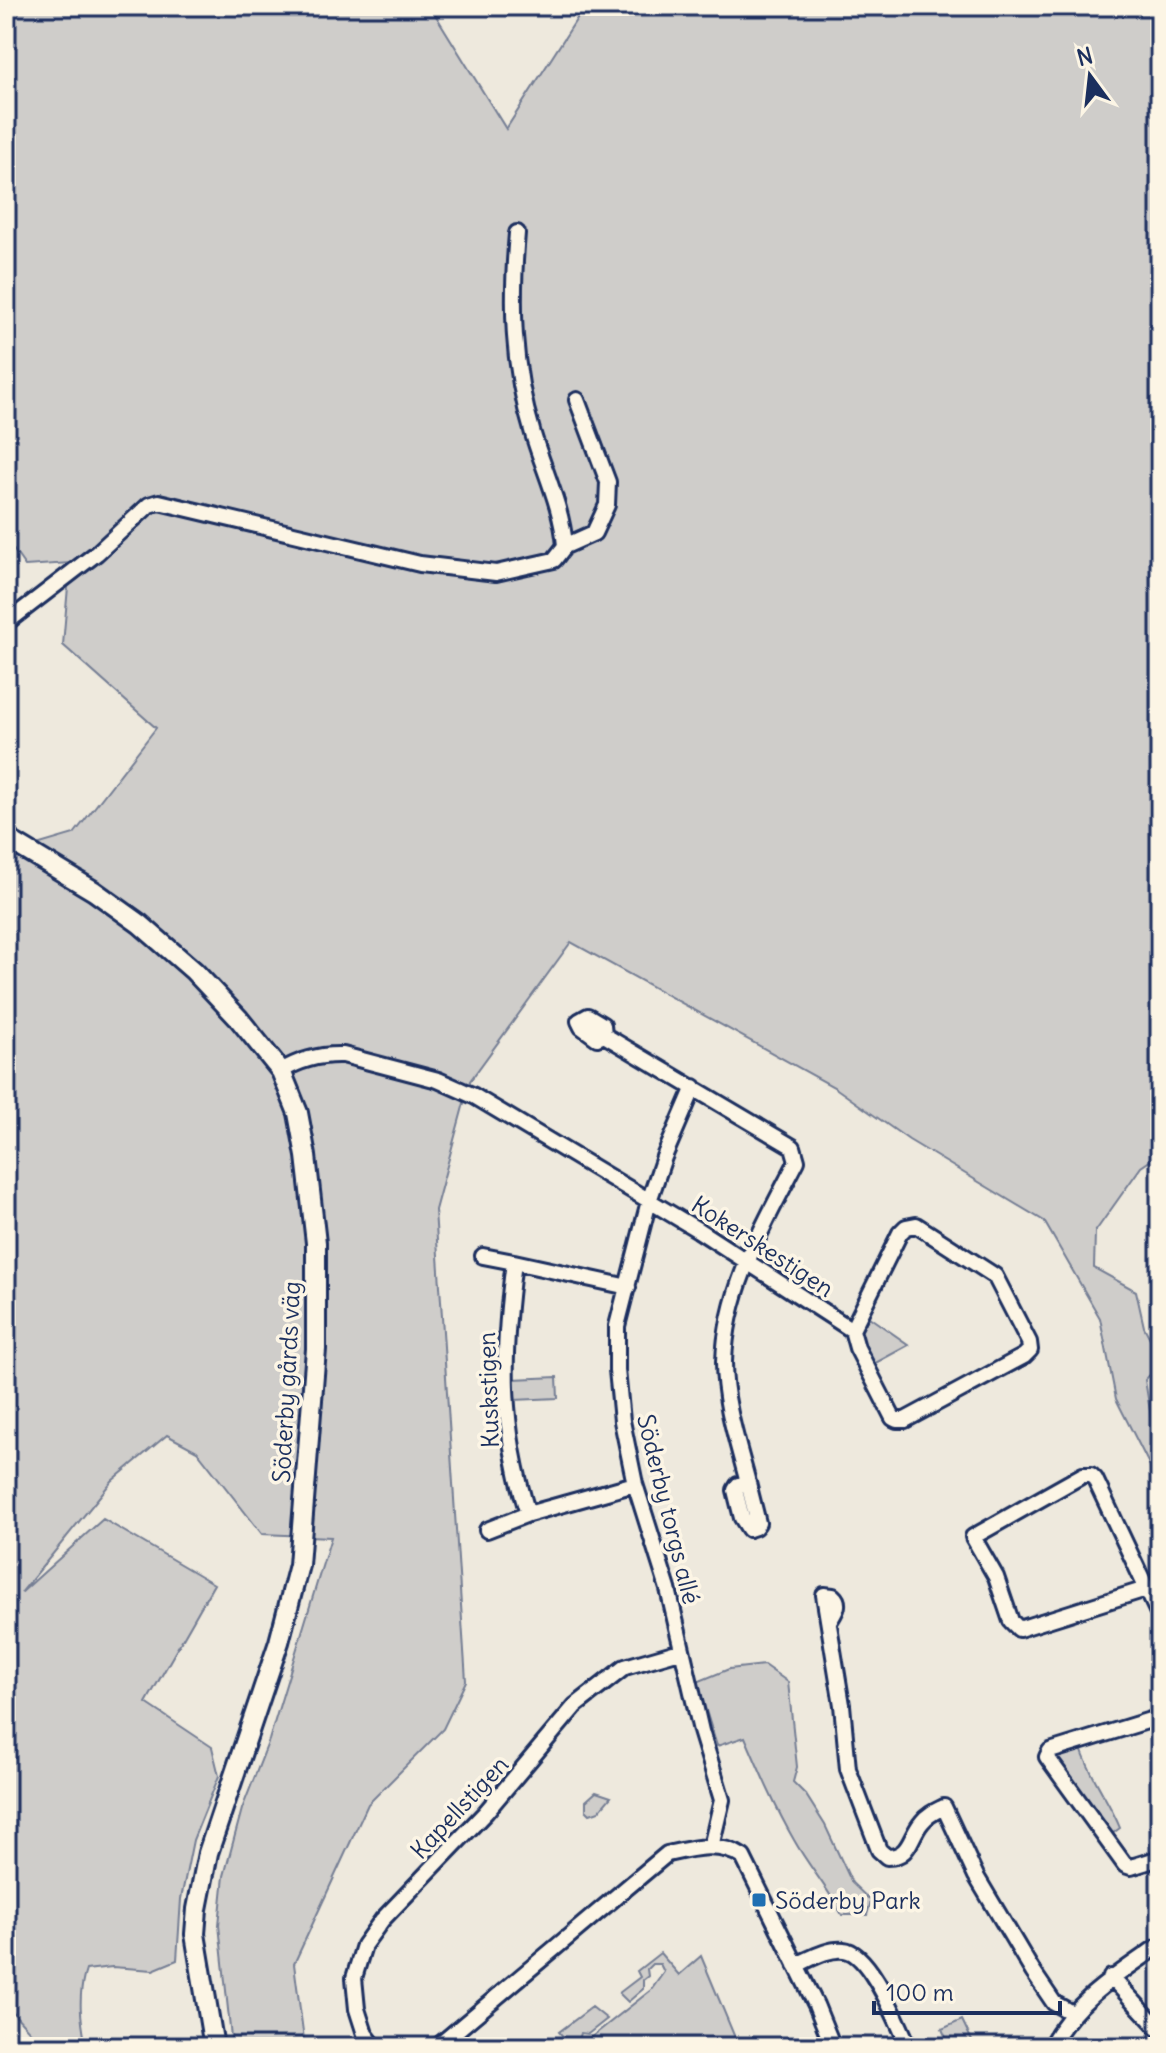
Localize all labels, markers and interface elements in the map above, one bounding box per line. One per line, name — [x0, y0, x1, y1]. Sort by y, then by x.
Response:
north arrow — [1050, 36, 1130, 116]
text: N — [1074, 41, 1096, 72]
street label: Kokerskestigen — [686, 1189, 840, 1303]
street label: Söderby gårds väg — [266, 1280, 306, 1484]
street label: Kuskstigen — [471, 1331, 505, 1449]
street label: Söderby torgs allé — [631, 1411, 707, 1607]
street label: Kapellstigen — [404, 1749, 514, 1865]
place label: Söderby Park — [775, 1885, 921, 1915]
marker: Söderby Park — [750, 1891, 768, 1909]
scale bar — [874, 1965, 1060, 2015]
text: 100 m — [886, 1977, 954, 2007]

